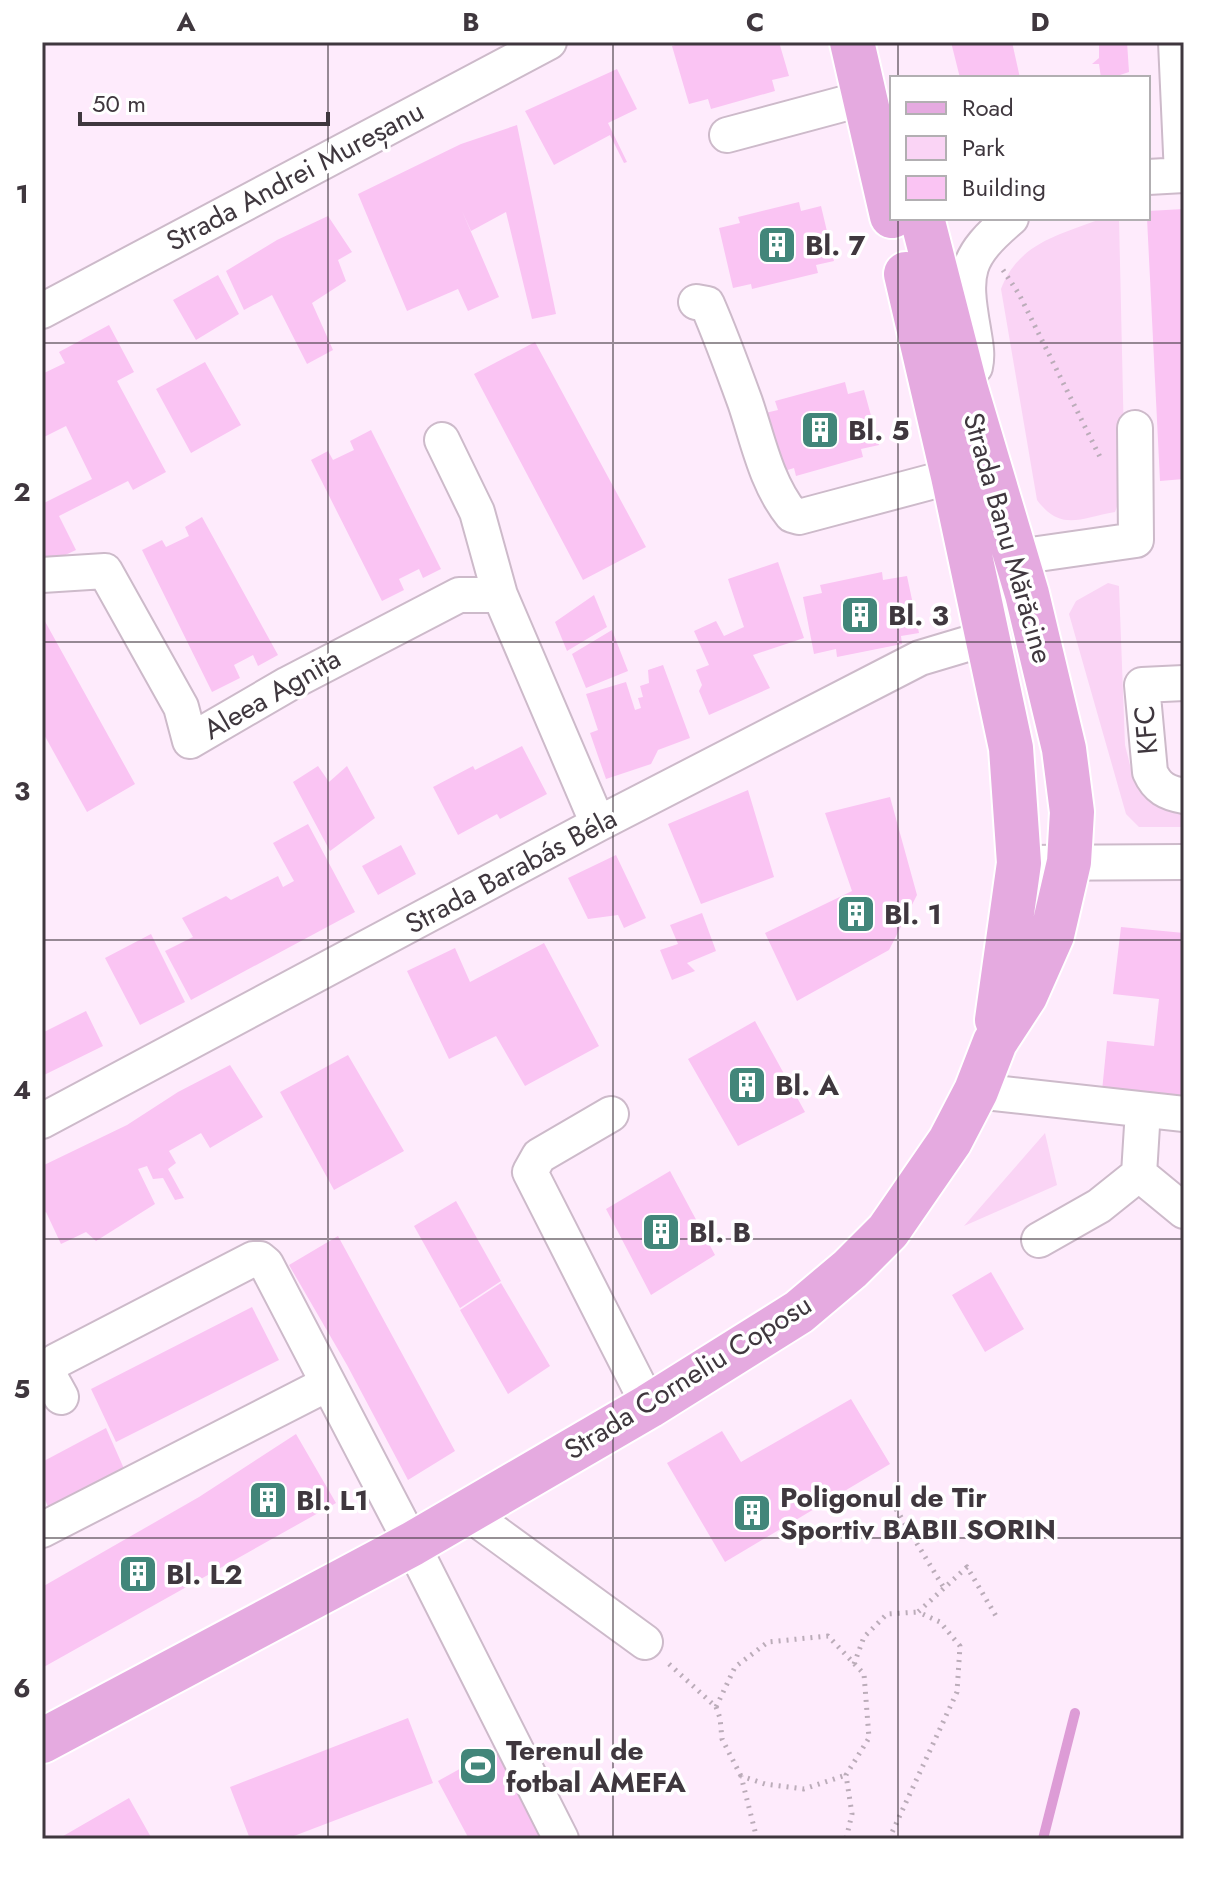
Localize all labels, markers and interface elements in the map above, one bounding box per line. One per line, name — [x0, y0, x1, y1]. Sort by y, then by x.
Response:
text: A — [175, 3, 196, 41]
text: B — [462, 3, 480, 41]
text: C — [746, 3, 764, 41]
text: D — [1030, 3, 1050, 41]
scale bar — [80, 76, 328, 126]
legend — [890, 76, 1150, 220]
text: 50 m — [92, 86, 146, 121]
text: Road — [962, 90, 1014, 125]
street label: Strada Andrei Mureșanu — [159, 91, 431, 261]
text: Park — [962, 130, 1005, 165]
text: Building — [962, 170, 1046, 205]
text: 1 — [15, 175, 29, 213]
building icon: Bl. 7 — [756, 224, 798, 266]
place label: Bl. 7 — [805, 225, 866, 266]
street label: Strada Banu Mărăcine — [953, 408, 1063, 668]
building icon: Bl. 5 — [799, 409, 841, 451]
place label: Bl. 5 — [848, 410, 910, 451]
text: 2 — [13, 473, 31, 511]
building icon: Bl. 3 — [839, 594, 881, 636]
place label: Bl. 3 — [888, 595, 949, 636]
street label: Aleea Agnita — [196, 638, 348, 750]
street label: KFC — [1123, 704, 1169, 756]
text: 3 — [14, 772, 30, 810]
street label: Strada Barabás Béla — [398, 798, 624, 944]
building icon: Bl. 1 — [835, 893, 877, 935]
place label: Bl. 1 — [884, 894, 942, 935]
building icon: Bl. A — [726, 1064, 768, 1106]
place label: Bl. A — [775, 1065, 840, 1106]
text: 4 — [13, 1071, 31, 1109]
building icon: Bl. B — [640, 1211, 682, 1253]
place label: Bl. B — [689, 1212, 751, 1253]
street label: Strada Corneliu Coposu — [556, 1284, 820, 1470]
text: 5 — [14, 1370, 30, 1408]
place label: Poligonul de Tir Sportiv BABII SORIN — [780, 1477, 1056, 1550]
building icon: Bl. L1 — [247, 1479, 289, 1521]
place label: Bl. L1 — [296, 1480, 369, 1521]
building icon: Poligonul de Tir Sportiv BABII SORIN — [731, 1492, 773, 1534]
building icon: Bl. L2 — [117, 1553, 159, 1595]
place label: Bl. L2 — [166, 1554, 243, 1595]
text: 6 — [13, 1669, 31, 1707]
place label: Terenul de fotbal AMEFA — [506, 1730, 686, 1803]
sports icon: Terenul de fotbal AMEFA — [457, 1745, 499, 1787]

